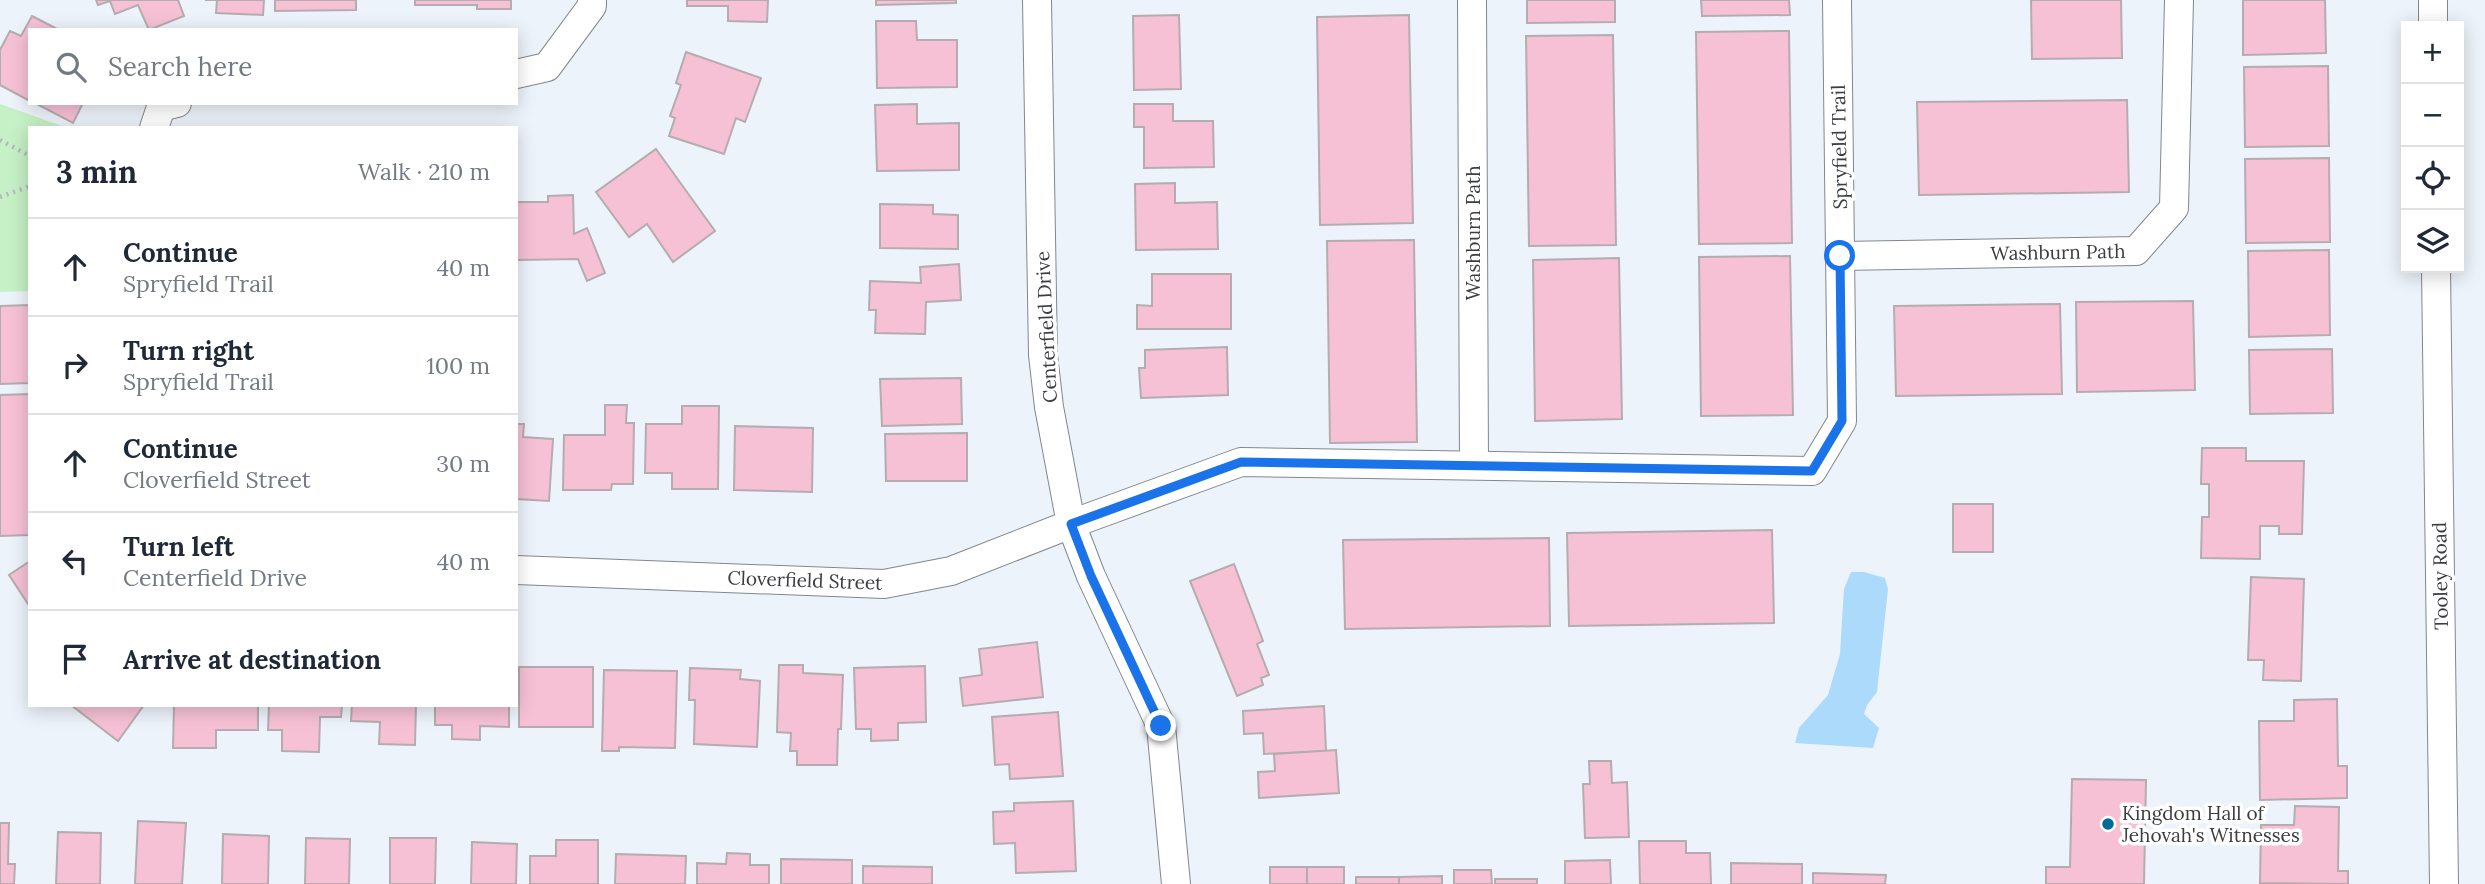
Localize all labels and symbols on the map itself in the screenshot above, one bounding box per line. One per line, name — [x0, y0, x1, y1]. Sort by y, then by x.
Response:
street label: Spryfield Trail — [1826, 85, 1852, 209]
street label: Washburn Path — [1461, 165, 1485, 301]
street label: Washburn Path — [1990, 239, 2126, 265]
route start — [1824, 240, 1855, 271]
street label: Centerfield Drive — [1030, 250, 1062, 404]
street label: Tooley Road — [2427, 522, 2453, 630]
street label: Cloverfield Street — [727, 565, 884, 595]
route end — [1145, 710, 1176, 741]
place label: Kingdom Hall of Jehovah's Witnesses — [2121, 801, 2300, 847]
marker: Kingdom Hall of Jehovah's Witnesses — [2100, 816, 2116, 832]

